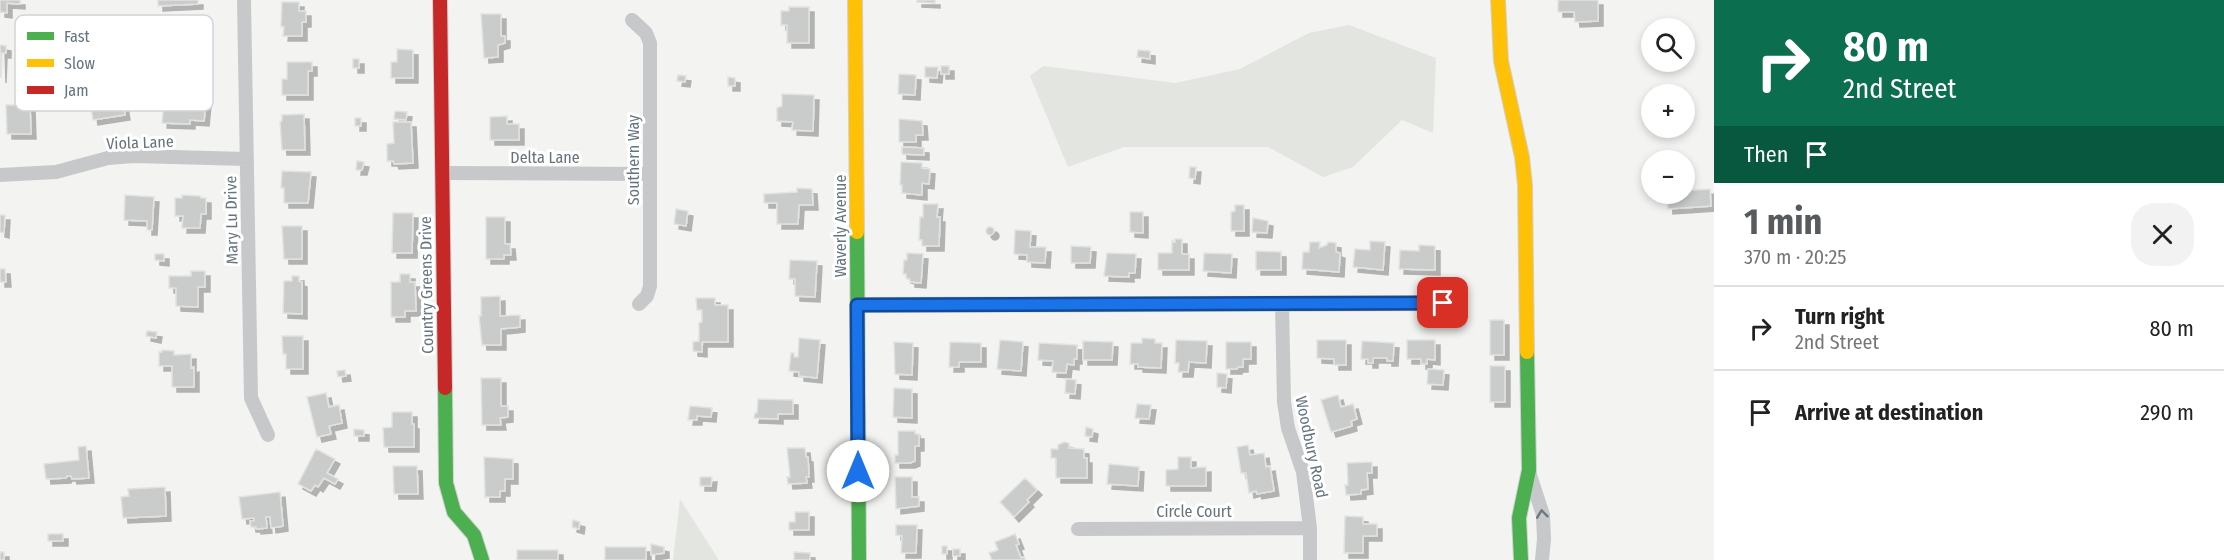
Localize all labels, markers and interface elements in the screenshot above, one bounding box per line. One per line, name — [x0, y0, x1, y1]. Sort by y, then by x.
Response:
legend — [15, 15, 213, 111]
map controls — [1641, 18, 1695, 204]
button: search — [1641, 18, 1695, 72]
text: 80 m — [1843, 22, 1929, 72]
icon: right — [1744, 24, 1822, 102]
text: Fast — [64, 27, 91, 46]
text: Slow — [64, 54, 95, 73]
text: 2nd Street — [1843, 73, 1956, 105]
text: Jam — [64, 81, 89, 100]
button: + — [1641, 84, 1695, 138]
street label: Southern Way — [624, 114, 643, 205]
street label: Viola Lane — [106, 132, 174, 153]
icon: arrive — [1800, 138, 1833, 171]
text: Then — [1744, 141, 1788, 168]
street label: Delta Lane — [510, 148, 580, 167]
button: − — [1641, 150, 1695, 204]
street label: Mary Lu Drive — [221, 175, 242, 264]
street label: Waverly Avenue — [831, 175, 850, 277]
text: 1 min — [1744, 200, 1822, 244]
button: close — [2131, 203, 2194, 266]
street label: Country Greens Drive — [416, 216, 437, 354]
text: 370 m · 20:25 — [1744, 245, 1846, 269]
pin — [1417, 277, 1468, 328]
icon: arrive — [1426, 286, 1459, 319]
text: Turn right — [1795, 303, 1884, 330]
icon: right — [1744, 312, 1777, 345]
text: 80 m — [2149, 315, 2194, 342]
text: 2nd Street — [1795, 330, 1879, 354]
street label: Woodbury Road — [1291, 394, 1332, 500]
icon: arrive — [1744, 396, 1777, 429]
text: Arrive at destination — [1795, 399, 1983, 426]
text: 290 m — [2140, 399, 2194, 426]
position arrow — [826, 439, 890, 503]
street label: Circle Court — [1156, 502, 1232, 521]
one-way arrow — [1537, 509, 1549, 518]

